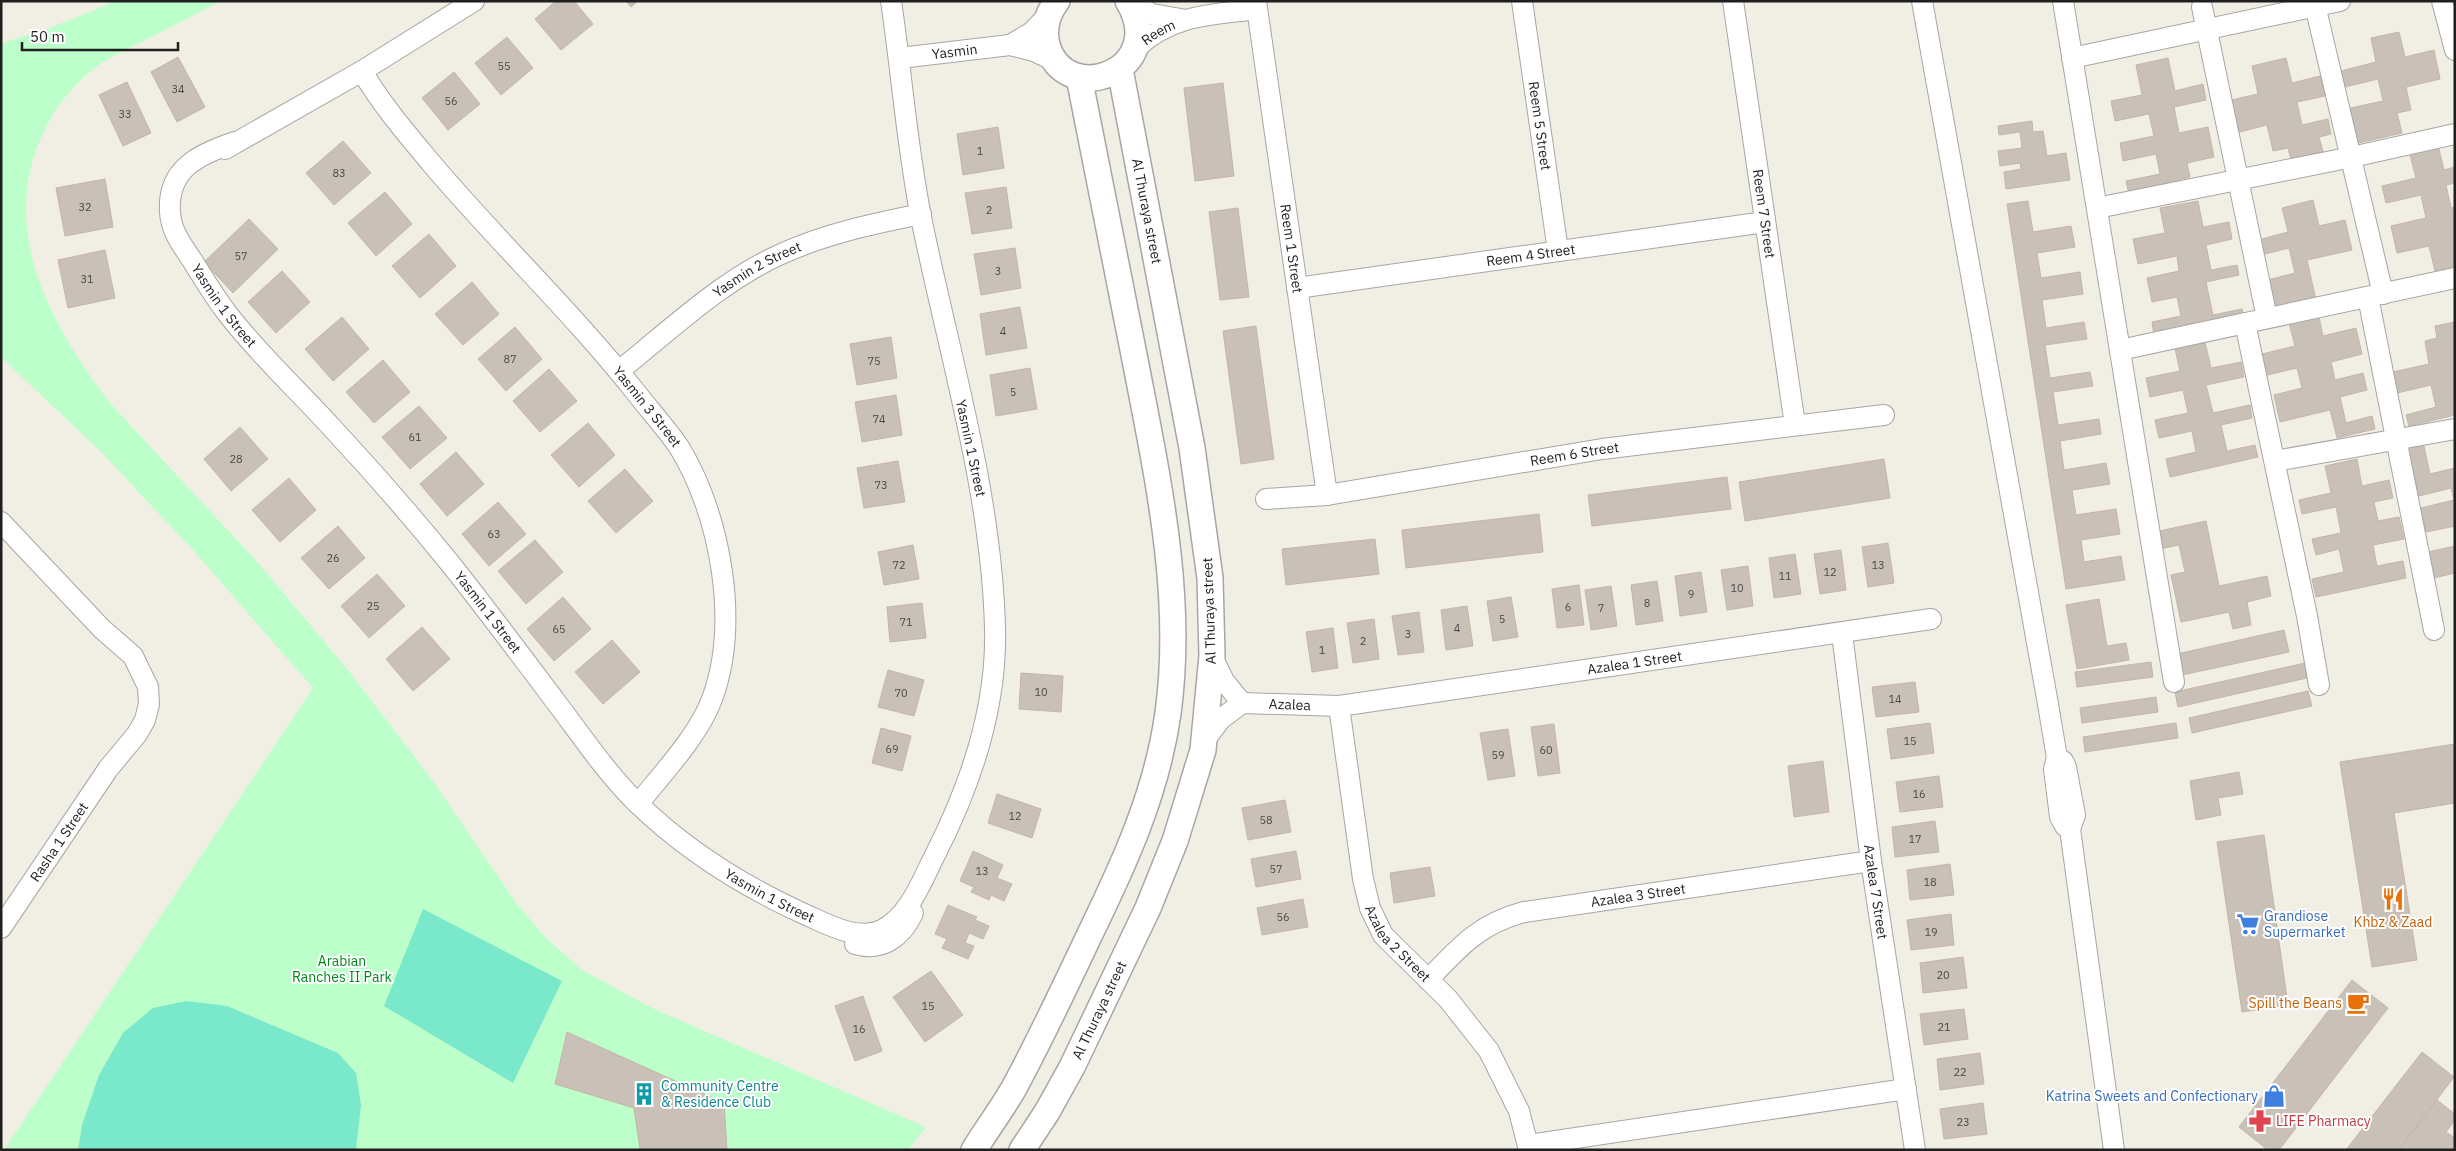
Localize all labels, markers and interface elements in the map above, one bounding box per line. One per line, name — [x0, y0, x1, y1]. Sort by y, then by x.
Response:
street label: Reem — [1138, 15, 1178, 49]
scale bar — [22, 20, 179, 52]
text: 50 m — [30, 27, 65, 46]
street label: Yasmin — [931, 40, 978, 63]
house number: 55 — [497, 59, 511, 73]
street label: Reem 5 Street — [1525, 80, 1555, 172]
house number: 34 — [171, 82, 185, 96]
house number: 56 — [444, 94, 458, 108]
house number: 33 — [118, 107, 132, 121]
house number: 1 — [977, 144, 984, 158]
street label: Al Thuraya street — [1128, 157, 1166, 265]
house number: 83 — [332, 166, 346, 180]
street label: Reem 7 Street — [1749, 168, 1780, 260]
house number: 32 — [78, 200, 92, 214]
house number: 2 — [986, 203, 992, 217]
street label: Reem 1 Street — [1276, 203, 1307, 294]
street label: Yasmin 2 Street — [709, 237, 804, 301]
street label: Reem 4 Street — [1485, 240, 1576, 270]
house number: 57 — [234, 249, 248, 263]
street label: Yasmin 1 Street — [188, 261, 260, 351]
house number: 3 — [995, 264, 1001, 278]
house number: 31 — [80, 272, 94, 286]
house number: 4 — [1000, 324, 1007, 338]
house number: 87 — [503, 352, 517, 366]
house number: 75 — [867, 354, 881, 368]
street label: Yasmin 3 Street — [609, 362, 685, 451]
house number: 5 — [1010, 385, 1016, 399]
street label: Yasmin 1 Street — [952, 398, 990, 498]
house number: 74 — [872, 412, 886, 426]
house number: 61 — [408, 430, 422, 444]
street label: Reem 6 Street — [1529, 438, 1620, 470]
house number: 28 — [229, 452, 243, 466]
house number: 73 — [874, 478, 888, 492]
house number: 63 — [487, 527, 501, 541]
house number: 26 — [326, 551, 340, 565]
street label: Al Thuraya street — [1198, 557, 1220, 665]
house number: 72 — [892, 558, 906, 572]
house number: 13 — [1871, 558, 1885, 572]
house number: 12 — [1823, 565, 1837, 579]
street label: Yasmin 1 Street — [451, 567, 525, 657]
house number: 11 — [1778, 569, 1792, 583]
house number: 10 — [1730, 581, 1744, 595]
house number: 9 — [1688, 587, 1694, 601]
house number: 8 — [1644, 596, 1650, 610]
house number: 25 — [366, 599, 380, 613]
house number: 6 — [1565, 600, 1571, 614]
house number: 7 — [1598, 601, 1604, 615]
house number: 5 — [1499, 612, 1505, 626]
house number: 71 — [899, 615, 913, 629]
house number: 4 — [1454, 621, 1461, 635]
house number: 65 — [552, 622, 566, 636]
house number: 3 — [1405, 627, 1411, 641]
house number: 2 — [1360, 634, 1366, 648]
house number: 1 — [1319, 643, 1326, 657]
street label: Azalea 1 Street — [1586, 647, 1683, 678]
house number: 10 — [1034, 685, 1048, 699]
house number: 70 — [894, 686, 908, 700]
house number: 14 — [1888, 692, 1902, 706]
street label: Azalea — [1268, 695, 1312, 714]
house number: 15 — [1903, 734, 1917, 748]
house number: 69 — [885, 742, 899, 756]
house number: 60 — [1539, 743, 1553, 757]
house number: 59 — [1491, 748, 1505, 762]
house number: 16 — [1912, 787, 1926, 801]
street label: Rasha 1 Street — [26, 799, 92, 885]
house number: 12 — [1008, 809, 1022, 823]
house number: 58 — [1259, 813, 1273, 827]
house number: 17 — [1908, 832, 1922, 846]
street label: Azalea 7 Street — [1860, 843, 1892, 940]
house number: 57 — [1269, 862, 1283, 876]
house number: 13 — [975, 864, 989, 878]
street label: Yasmin 1 Street — [721, 865, 817, 926]
house number: 18 — [1923, 875, 1937, 889]
street label: Azalea 3 Street — [1590, 879, 1687, 911]
restaurant icon: Khbz & Zaad — [2380, 886, 2406, 912]
street label: Azalea 2 Street — [1361, 902, 1434, 986]
place label: Grandiose Supermarket — [2264, 907, 2346, 941]
house number: 56 — [1276, 910, 1290, 924]
supermarket icon: Grandiose Supermarket — [2235, 911, 2261, 937]
place label: Khbz & Zaad — [2354, 913, 2432, 931]
house number: 19 — [1924, 925, 1938, 939]
park label: Arabian Ranches II Park — [292, 952, 393, 986]
street label: Al Thuraya street — [1068, 958, 1130, 1062]
house number: 20 — [1936, 968, 1950, 982]
cafe icon: Spill the Beans — [2345, 990, 2371, 1016]
place label: Spill the Beans — [2248, 994, 2342, 1012]
house number: 15 — [921, 999, 935, 1013]
house number: 21 — [1937, 1020, 1951, 1034]
house number: 16 — [852, 1022, 866, 1036]
house number: 22 — [1953, 1065, 1967, 1079]
place label: Community Centre & Residence Club — [661, 1077, 779, 1111]
building icon: Community Centre & Residence Club — [631, 1081, 657, 1107]
shop icon: Katrina Sweets and Confectionary — [2261, 1083, 2287, 1109]
place label: Katrina Sweets and Confectionary — [2046, 1087, 2258, 1105]
pharmacy icon: LIFE Pharmacy — [2247, 1108, 2273, 1134]
place label: LIFE Pharmacy — [2276, 1112, 2371, 1130]
house number: 23 — [1956, 1115, 1970, 1129]

